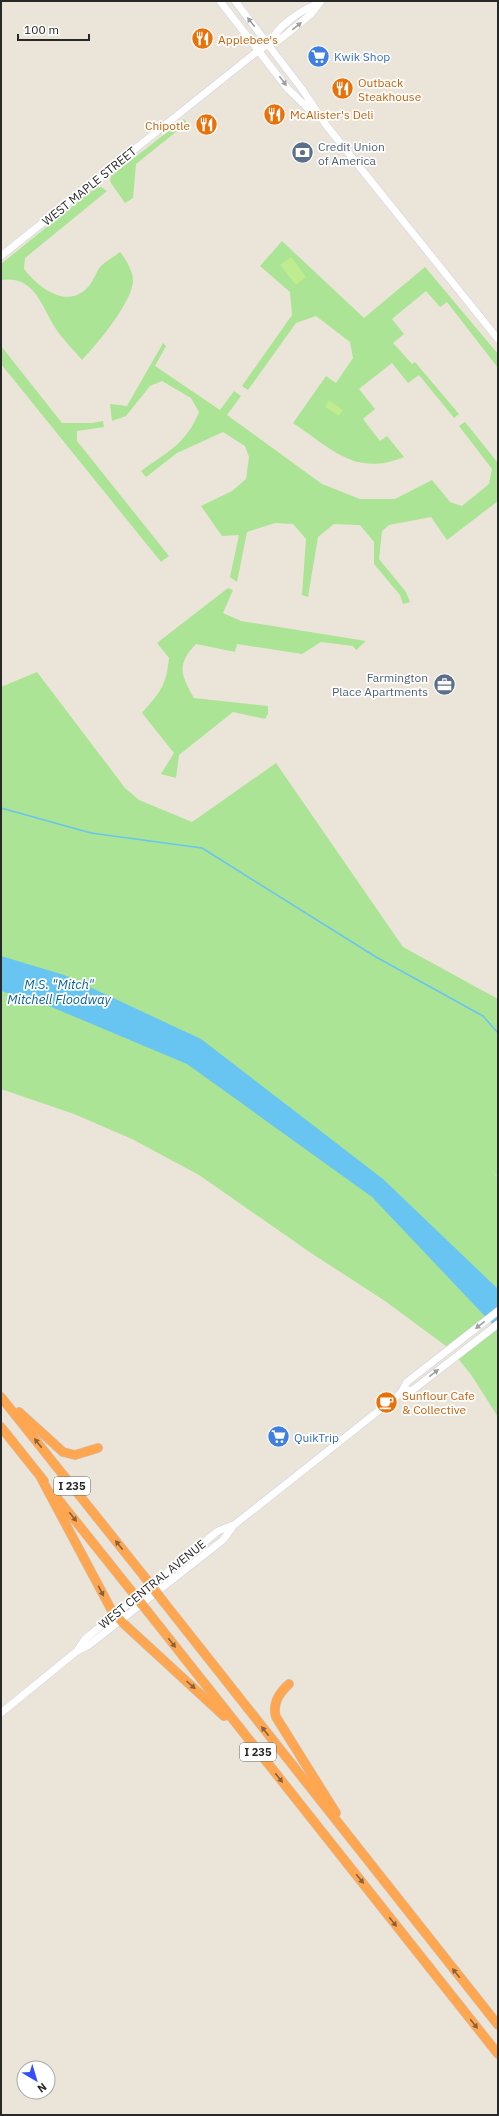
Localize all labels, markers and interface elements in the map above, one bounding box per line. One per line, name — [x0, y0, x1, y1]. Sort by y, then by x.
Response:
scale bar — [18, 16, 89, 42]
one-way arrow — [247, 17, 256, 28]
text: 100 m — [24, 22, 59, 37]
one-way arrow — [291, 22, 302, 30]
restaurant icon: Applebee's — [189, 26, 215, 52]
place label: Applebee's — [218, 32, 278, 47]
supermarket icon: Kwik Shop — [306, 43, 332, 69]
place label: Kwik Shop — [334, 49, 390, 64]
place label: Outback Steakhouse — [358, 75, 422, 104]
one-way arrow — [278, 76, 287, 87]
restaurant icon: Outback Steakhouse — [329, 76, 355, 102]
restaurant icon: McAlister's Deli — [262, 101, 288, 127]
place label: McAlister's Deli — [290, 107, 374, 122]
restaurant icon: Chipotle — [193, 112, 219, 138]
place label: Chipotle — [145, 118, 190, 133]
place label: Credit Union of America — [318, 139, 385, 168]
bank icon: Credit Union of America — [289, 140, 315, 166]
street label: WEST MAPLE STREET — [39, 143, 139, 229]
place label: Farmington Place Apartments — [332, 670, 428, 699]
office icon: Farmington Place Apartments — [431, 671, 457, 697]
water label: M.S. "Mitch" Mitchell Floodway — [7, 976, 111, 1008]
one-way arrow — [475, 1320, 485, 1328]
one-way arrow — [429, 1369, 440, 1378]
place label: Sunflour Cafe & Collective — [402, 1388, 475, 1417]
cafe icon: Sunflour Cafe & Collective — [373, 1389, 399, 1415]
supermarket icon: QuikTrip — [266, 1424, 292, 1450]
place label: QuikTrip — [294, 1430, 339, 1445]
one-way arrow — [33, 1438, 42, 1449]
road number: I 235 — [54, 1477, 90, 1495]
one-way arrow — [69, 1512, 77, 1523]
street label: WEST CENTRAL AVENUE — [95, 1536, 209, 1632]
one-way arrow — [114, 1540, 123, 1551]
one-way arrow — [98, 1585, 104, 1597]
one-way arrow — [168, 1637, 177, 1648]
one-way arrow — [185, 1680, 196, 1689]
one-way arrow — [261, 1726, 270, 1737]
road number: I 235 — [240, 1743, 276, 1761]
one-way arrow — [275, 1772, 283, 1783]
one-way arrow — [355, 1874, 364, 1885]
one-way arrow — [389, 1916, 398, 1927]
one-way arrow — [452, 1967, 461, 1978]
one-way arrow — [470, 2018, 478, 2029]
north arrow — [16, 2060, 56, 2100]
text: N — [35, 2080, 50, 2096]

